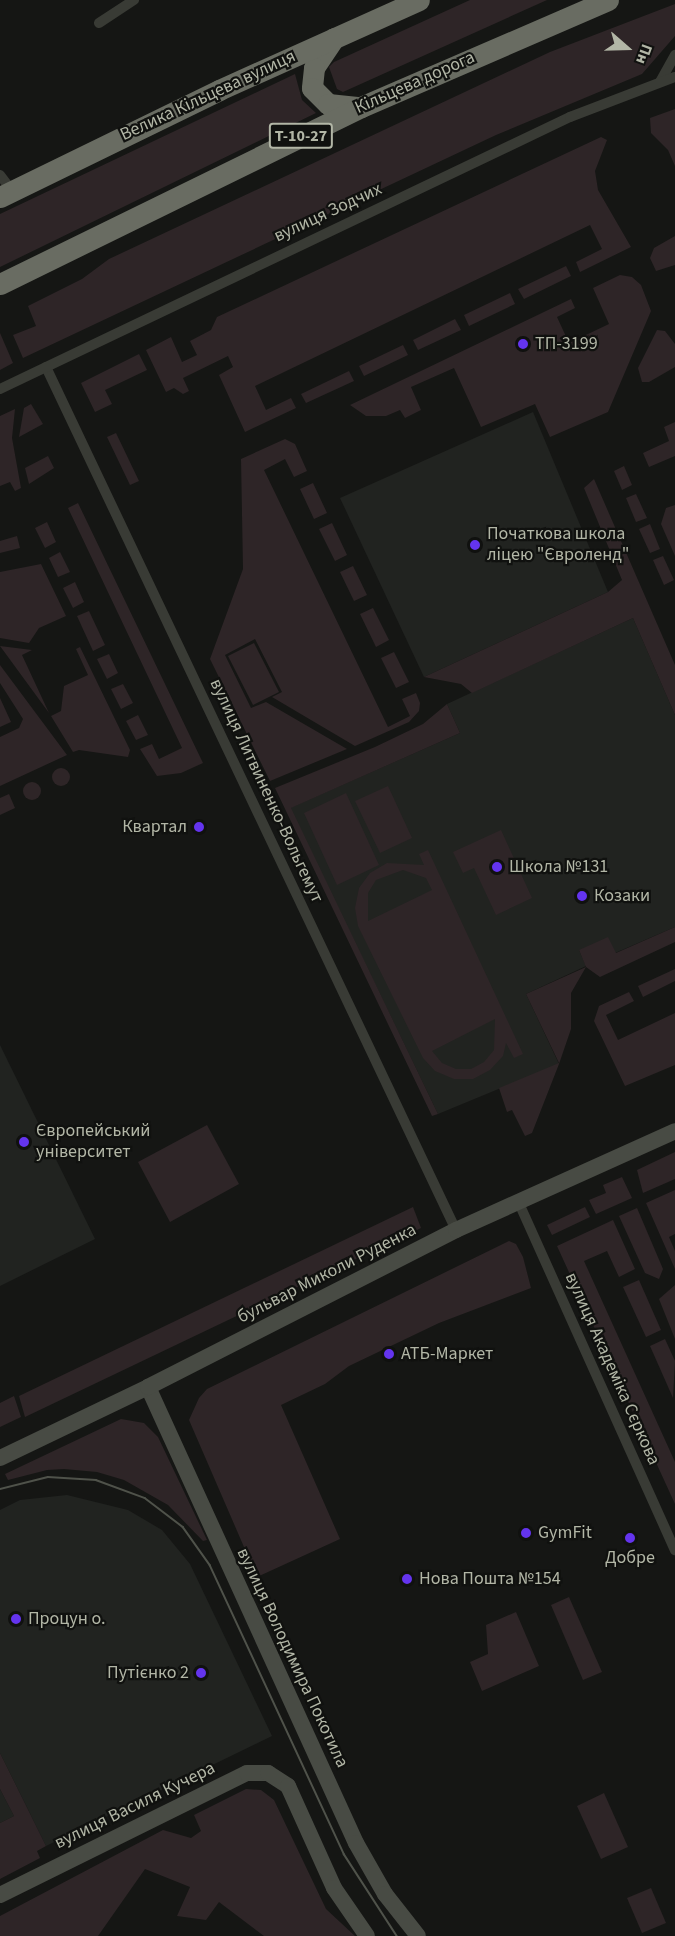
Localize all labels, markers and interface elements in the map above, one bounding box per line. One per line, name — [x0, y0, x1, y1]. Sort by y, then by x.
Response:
north arrow — [597, 18, 657, 78]
text: Пн — [630, 41, 658, 67]
street label: Велика Кільцева вулиця — [117, 46, 299, 146]
street label: Кільцева дорога — [352, 47, 478, 119]
road number: Т-10-27 — [268, 123, 334, 149]
street label: вулиця Зодчих — [271, 179, 385, 247]
place label: ТП-3199 — [535, 333, 598, 355]
marker: ТП-3199 — [516, 337, 530, 351]
place label: Початкова школа ліцею "Євроленд" — [487, 524, 629, 566]
marker: Початкова школа ліцею "Євроленд" — [468, 538, 482, 552]
street label: вулиця Литвиненко-Вольгемут — [205, 676, 327, 906]
place label: Квартал — [122, 816, 187, 838]
marker: Квартал — [192, 820, 206, 834]
place label: Школа №131 — [509, 856, 608, 878]
marker: Школа №131 — [490, 860, 504, 874]
place label: Козаки — [594, 885, 650, 907]
marker: Козаки — [575, 889, 589, 903]
place label: Європейський університет — [36, 1121, 151, 1164]
marker: Європейський університет — [17, 1135, 31, 1149]
street label: бульвар Миколи Руденка — [234, 1219, 420, 1329]
street label: вулиця Академіка Сєркова — [560, 1269, 664, 1469]
place label: АТБ-Маркет — [401, 1343, 493, 1365]
marker: АТБ-Маркет — [382, 1347, 396, 1361]
place label: GymFit — [538, 1522, 592, 1544]
marker: GymFit — [519, 1526, 533, 1540]
marker: Добре — [623, 1531, 637, 1545]
street label: вулиця Володимира Покотила — [232, 1545, 352, 1771]
place label: Добре — [605, 1547, 655, 1569]
place label: Нова Пошта №154 — [419, 1568, 561, 1590]
marker: Нова Пошта №154 — [400, 1572, 414, 1586]
place label: Процун о. — [28, 1608, 106, 1630]
marker: Процун о. — [9, 1612, 23, 1626]
place label: Путієнко 2 — [107, 1662, 189, 1684]
marker: Путієнко 2 — [194, 1666, 208, 1680]
street label: вулиця Василя Кучера — [51, 1758, 219, 1854]

